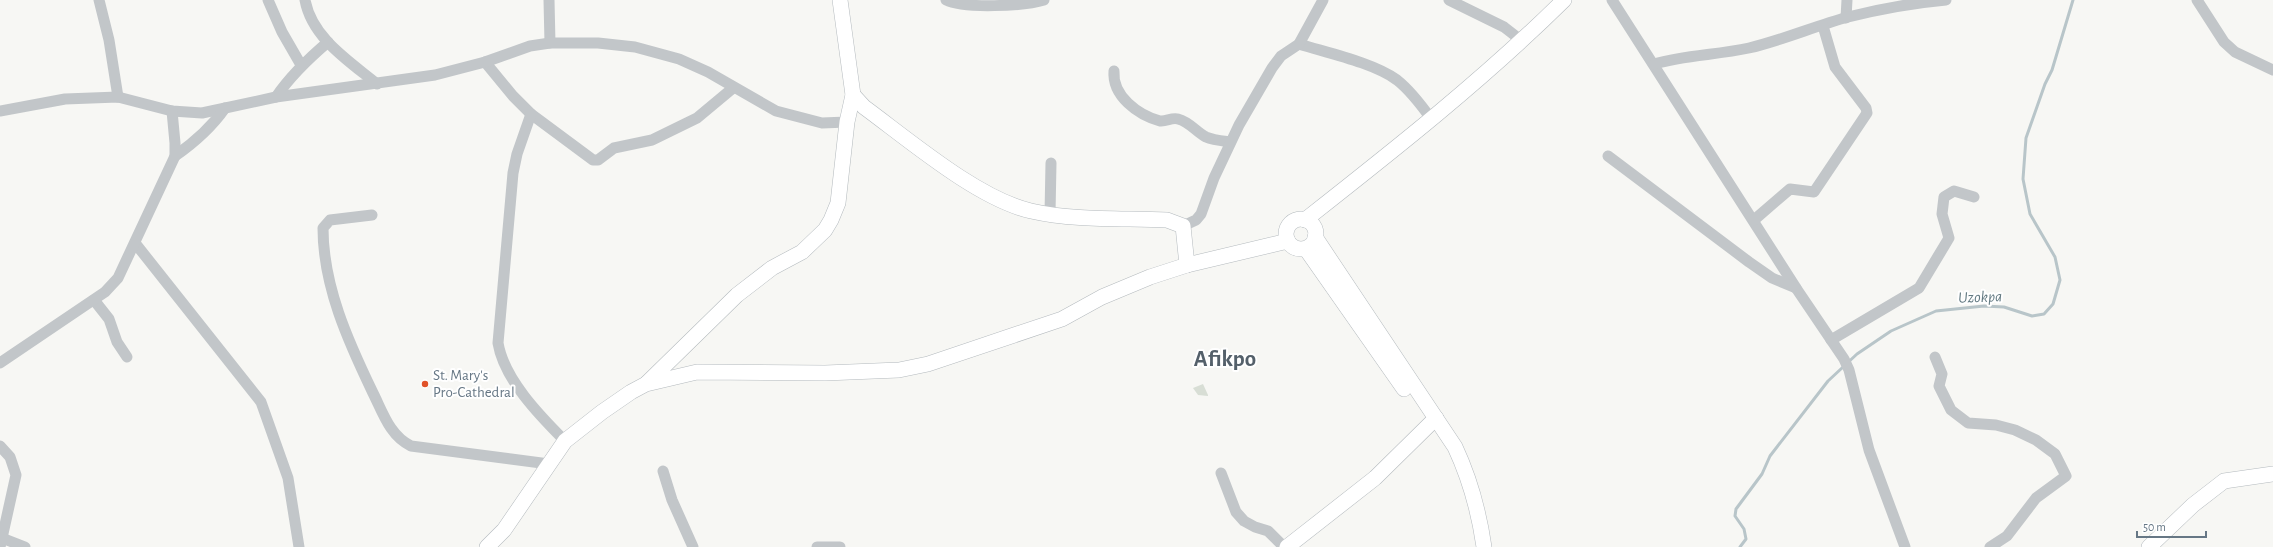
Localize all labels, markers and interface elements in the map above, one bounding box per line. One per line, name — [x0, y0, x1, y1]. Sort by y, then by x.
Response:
water label: Uzokpa — [1958, 288, 2002, 307]
district label: Afikpo — [1194, 348, 1256, 371]
place label: St. Mary's Pro-Cathedral — [433, 368, 515, 400]
marker: St. Mary's Pro-Cathedral — [420, 379, 430, 389]
scale bar — [2137, 513, 2206, 539]
text: 50 m — [2143, 521, 2166, 533]

